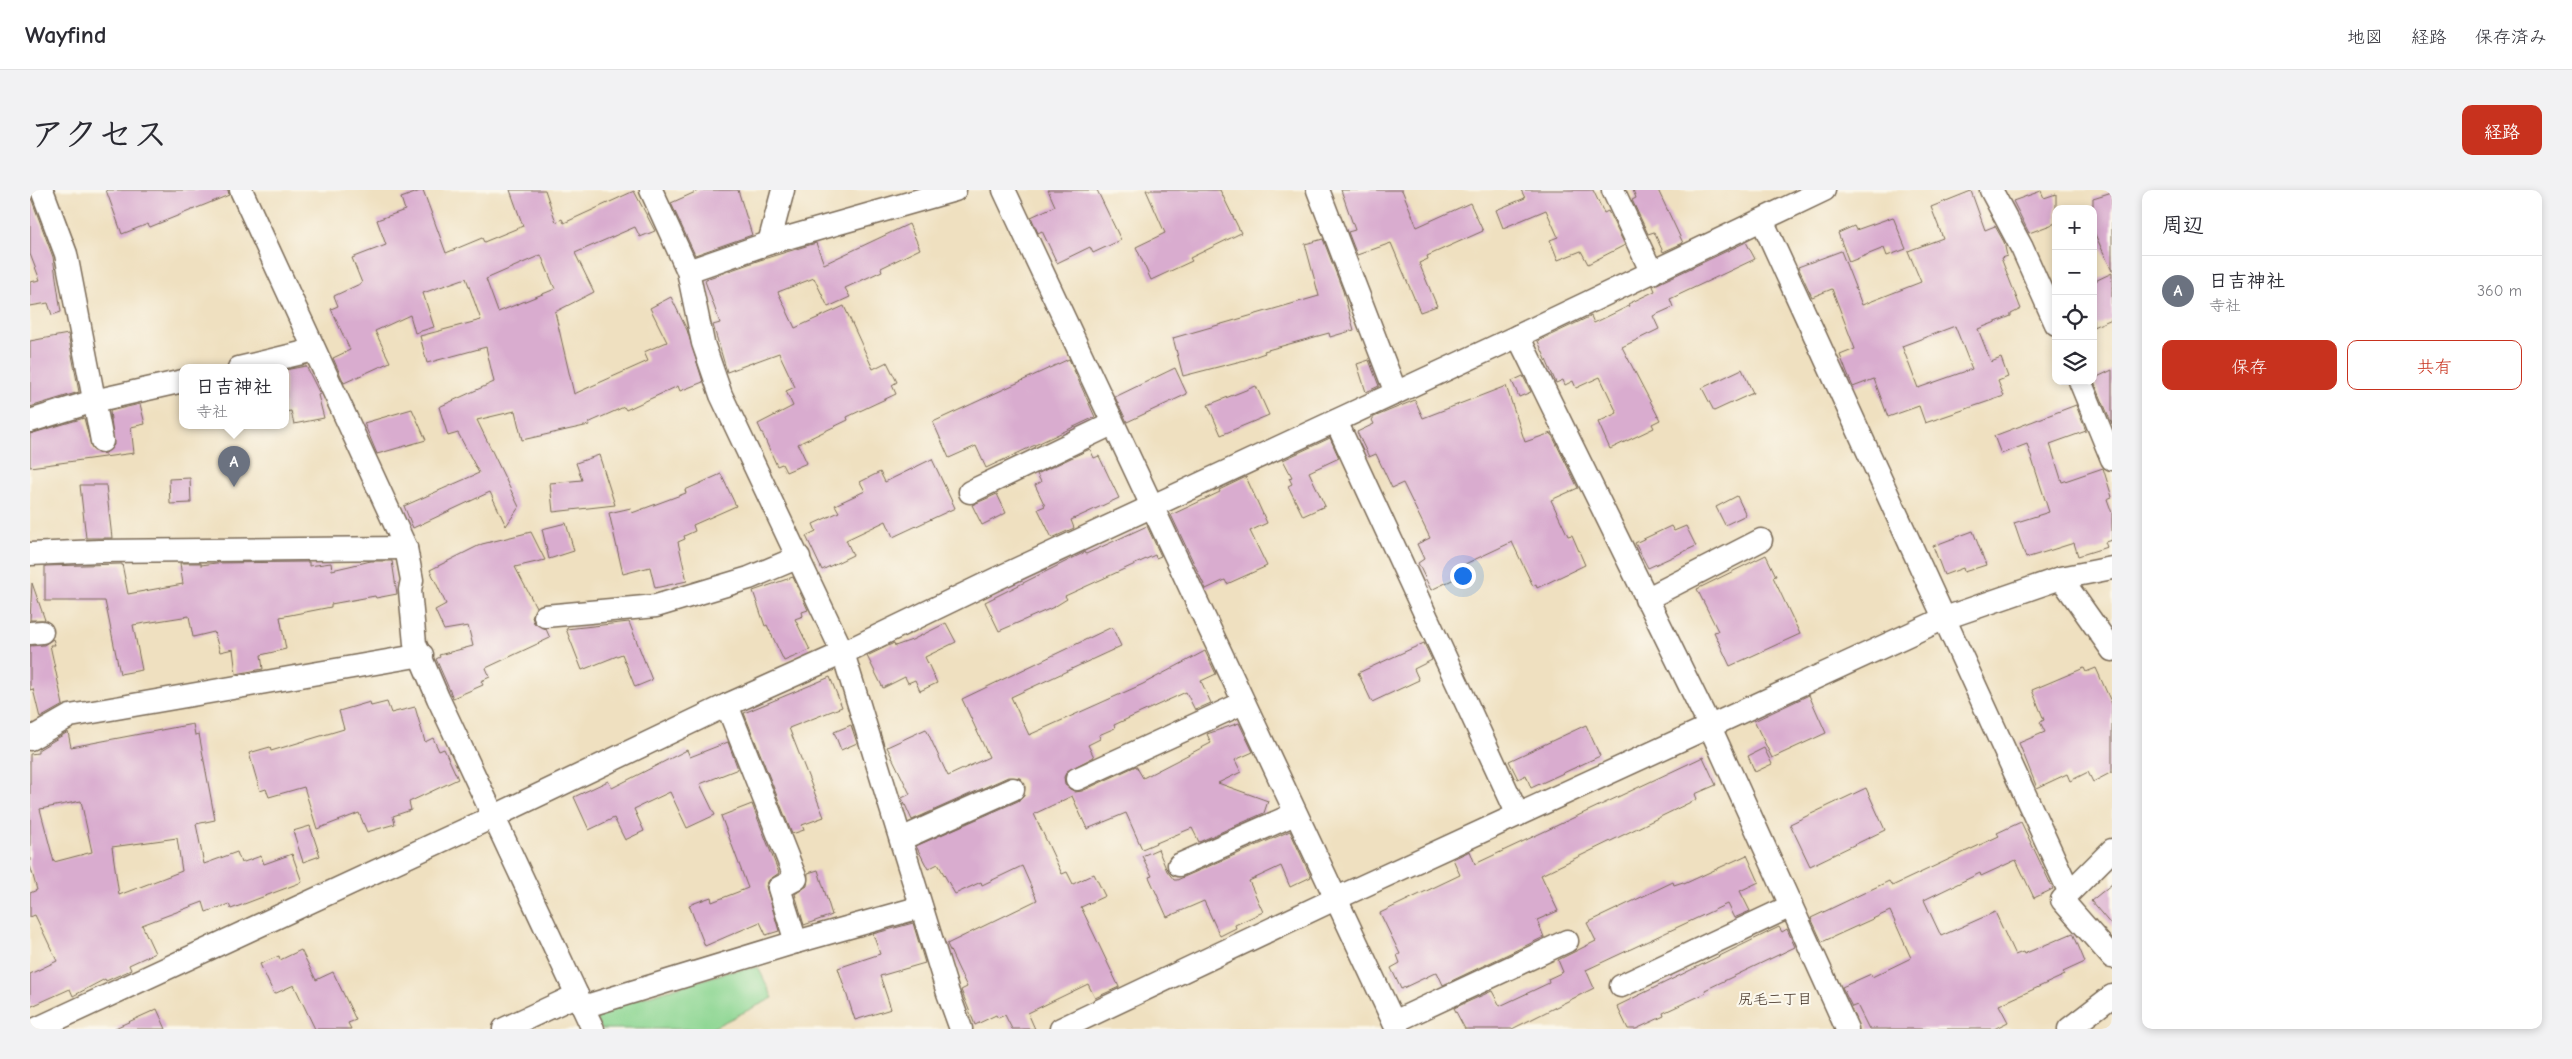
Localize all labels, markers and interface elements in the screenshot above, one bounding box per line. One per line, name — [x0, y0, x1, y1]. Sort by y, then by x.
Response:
text: Wayfind — [25, 21, 106, 49]
text: 地図 — [2347, 27, 2383, 48]
text: 経路 — [2411, 27, 2447, 48]
text: 保存済み — [2475, 27, 2547, 48]
button: 経路 — [2462, 105, 2542, 155]
text: アクセス — [30, 114, 168, 155]
map controls — [2052, 205, 2097, 385]
button: + — [2052, 205, 2097, 250]
text: 周辺 — [2162, 213, 2204, 237]
button: − — [2052, 250, 2097, 295]
text: 日吉神社 — [2209, 270, 2285, 292]
text: A — [2174, 282, 2182, 300]
text: 360 m — [2477, 282, 2522, 300]
button: locate — [2052, 295, 2097, 340]
text: 寺社 — [2209, 297, 2241, 315]
button: layers — [2052, 340, 2097, 385]
button: 保存 — [2162, 340, 2337, 390]
button: 共有 — [2347, 340, 2522, 390]
popup — [179, 364, 289, 429]
text: 日吉神社 — [196, 376, 272, 398]
text: 寺社 — [196, 403, 228, 421]
pin: A — [218, 446, 250, 487]
your location — [1450, 563, 1476, 589]
district label: 尻毛二丁目 — [1737, 990, 1813, 1008]

